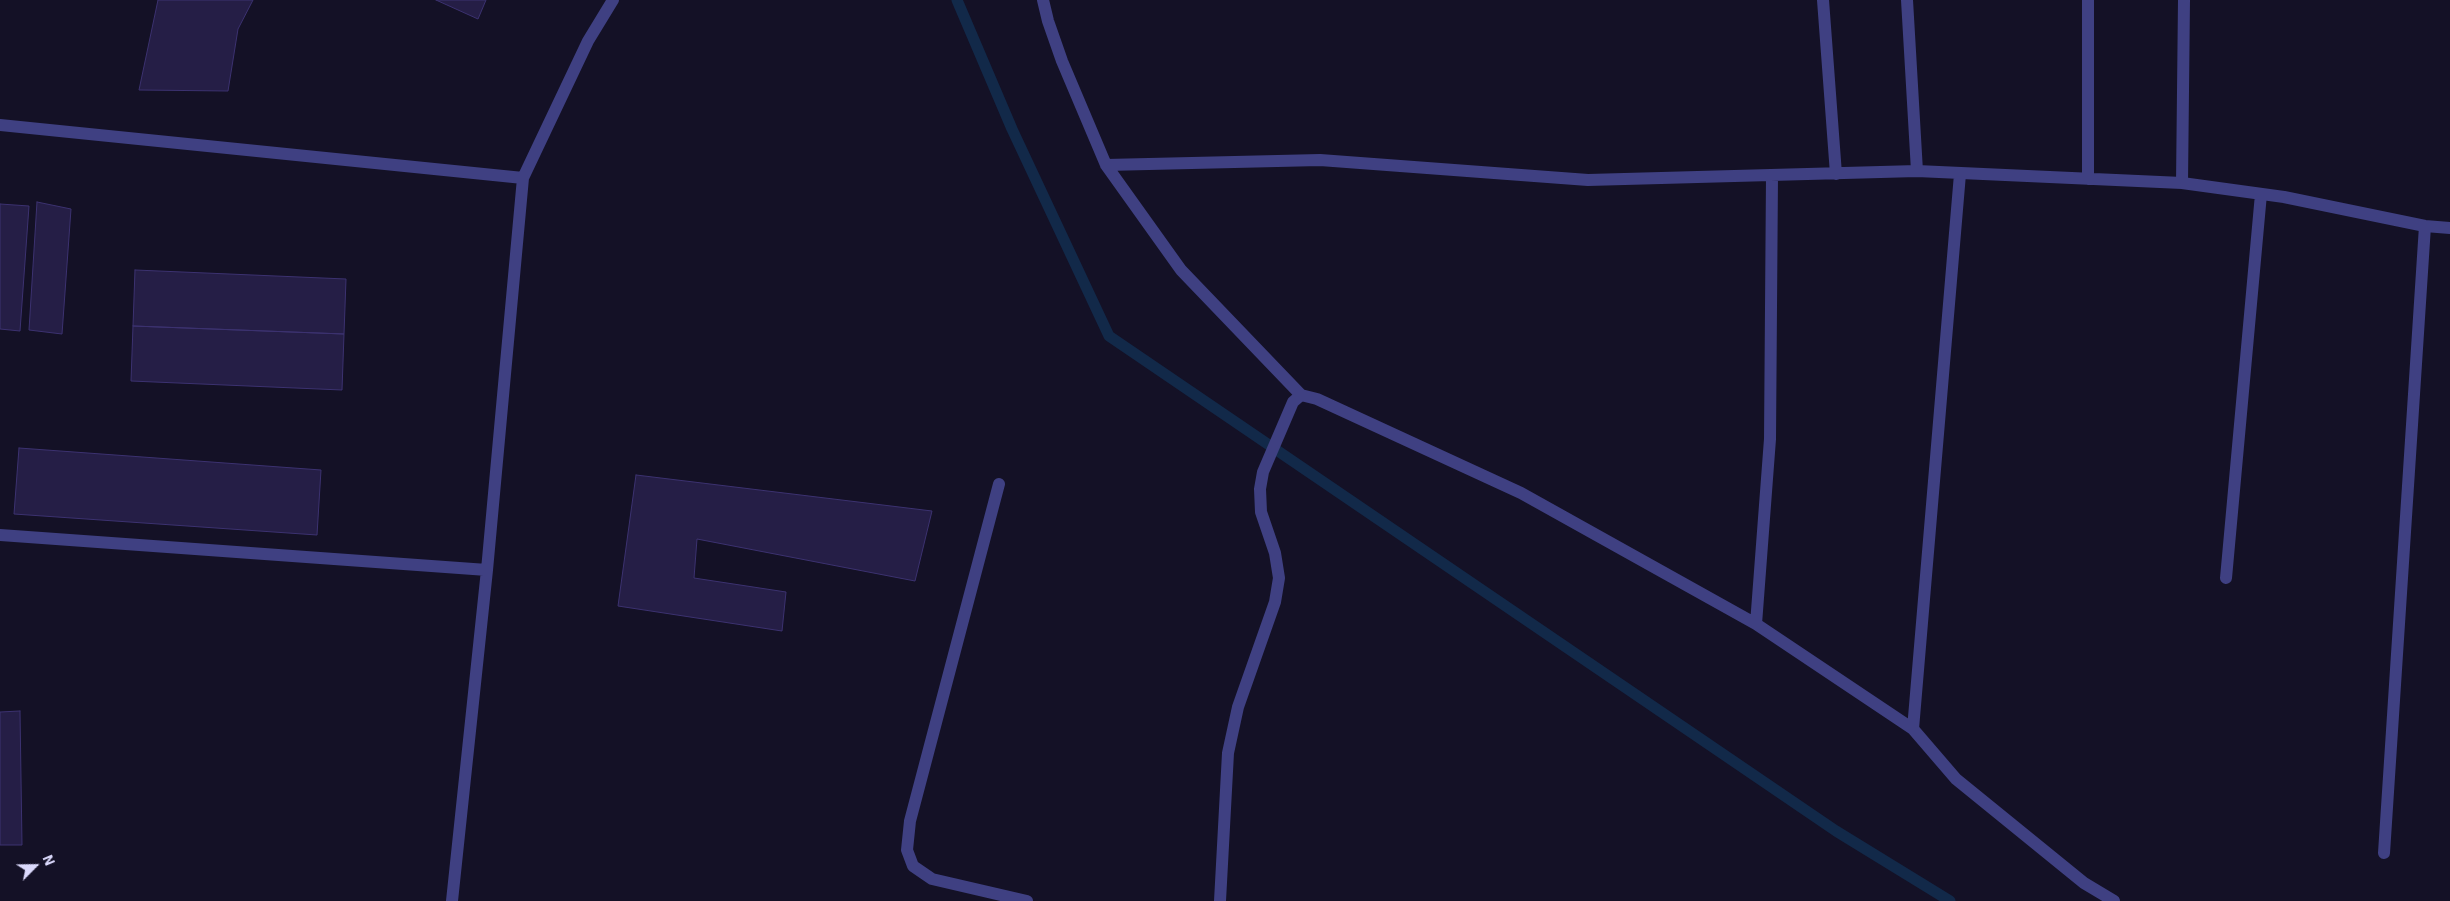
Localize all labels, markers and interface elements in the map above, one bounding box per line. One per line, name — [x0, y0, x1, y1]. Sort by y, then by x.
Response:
north arrow — [10, 841, 60, 891]
text: N — [39, 852, 59, 868]

